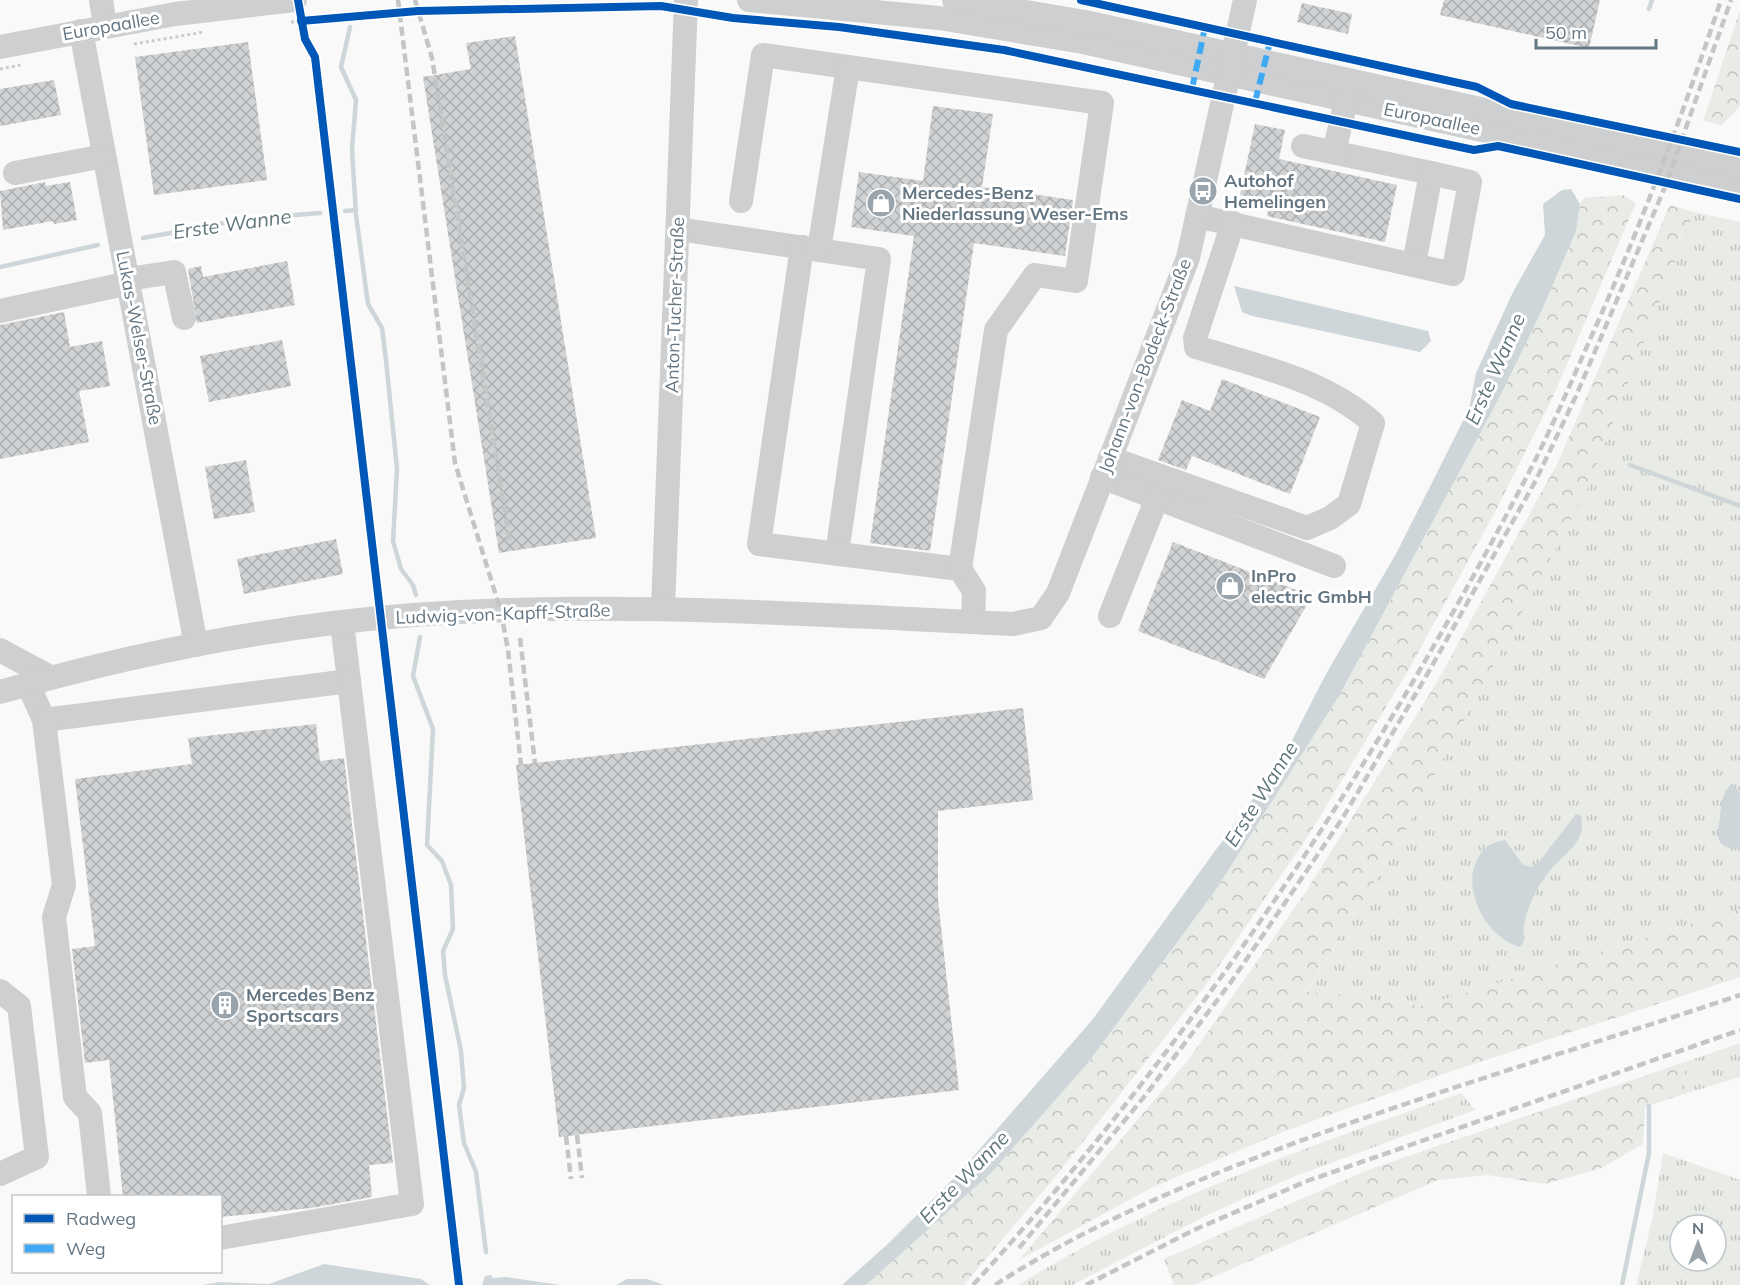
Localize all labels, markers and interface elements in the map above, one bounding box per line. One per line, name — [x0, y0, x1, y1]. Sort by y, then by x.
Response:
street label: Europaallee — [61, 6, 161, 45]
scale bar — [1536, 12, 1656, 50]
text: 50 m — [1545, 21, 1587, 44]
street label: Europaallee — [1382, 97, 1483, 140]
place label: Autohof Hemelingen — [1224, 169, 1326, 213]
bus stop icon: Autohof Hemelingen — [1187, 175, 1219, 207]
place label: Mercedes-Benz Niederlassung Weser-Ems — [902, 181, 1128, 225]
shop icon: Mercedes-Benz Niederlassung Weser-Ems — [865, 187, 897, 219]
water label: Erste Wanne — [171, 203, 293, 244]
street label: Anton-Tucher-Straße — [660, 216, 689, 393]
street label: Lukas-Welser-Straße — [111, 249, 168, 427]
street label: Johann-von-Bodeck-Straße — [1093, 255, 1196, 476]
water label: Erste Wanne — [1459, 309, 1530, 428]
place label: InPro electric GmbH — [1251, 564, 1372, 608]
shop icon: InPro electric GmbH — [1214, 570, 1246, 602]
street label: Ludwig-von-Kapff-Straße — [395, 598, 611, 629]
water label: Erste Wanne — [1218, 736, 1303, 851]
place label: Mercedes Benz Sportscars — [246, 983, 375, 1027]
building icon: Mercedes Benz Sportscars — [209, 989, 241, 1021]
water label: Erste Wanne — [913, 1125, 1014, 1228]
legend — [12, 1195, 222, 1273]
text: Radweg — [66, 1207, 136, 1230]
north arrow — [1668, 1213, 1728, 1273]
text: N — [1692, 1218, 1704, 1238]
text: Weg — [66, 1237, 106, 1260]

